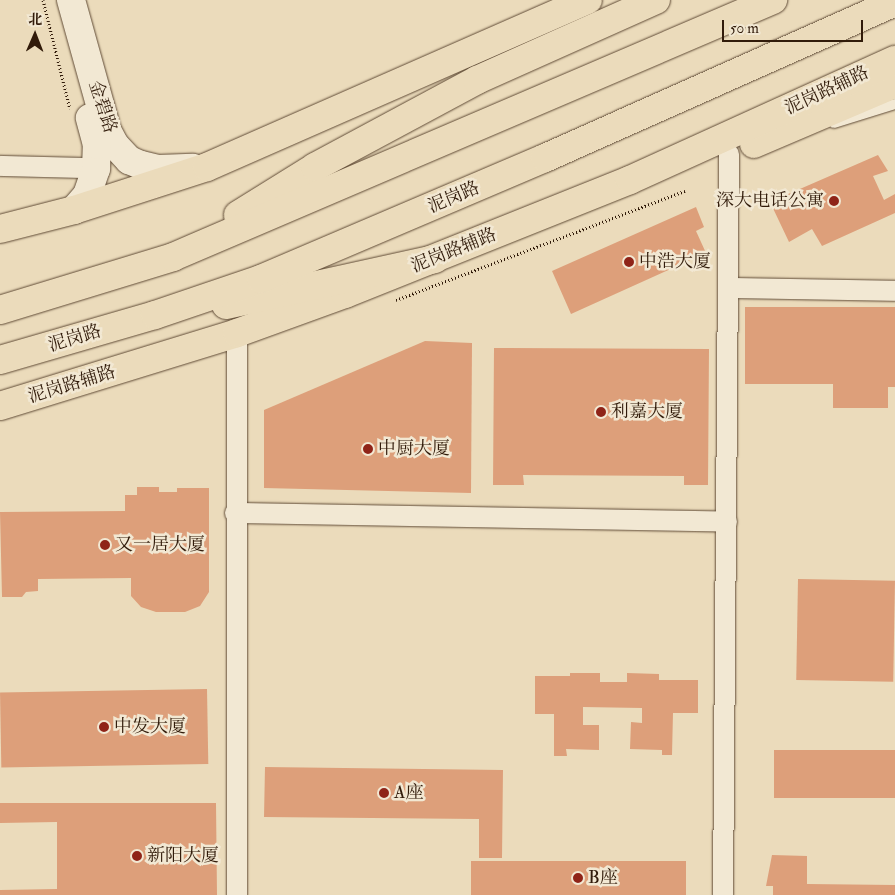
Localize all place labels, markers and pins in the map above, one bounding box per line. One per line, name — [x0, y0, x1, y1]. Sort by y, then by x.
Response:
place label: 深大电话公寓 — [716, 190, 824, 212]
marker: 深大电话公寓 — [828, 195, 840, 207]
place label: 中浩大厦 — [639, 251, 711, 273]
marker: 中浩大厦 — [623, 256, 635, 268]
place label: 利嘉大厦 — [611, 401, 683, 423]
marker: 利嘉大厦 — [595, 406, 607, 418]
place label: 中厨大厦 — [378, 438, 450, 460]
marker: 中厨大厦 — [362, 443, 374, 455]
place label: 又一居大厦 — [115, 534, 205, 556]
marker: 又一居大厦 — [99, 539, 111, 551]
place label: 中发大厦 — [114, 716, 186, 738]
marker: 中发大厦 — [98, 721, 110, 733]
place label: A座 — [394, 782, 423, 804]
marker: A座 — [378, 787, 390, 799]
place label: 新阳大厦 — [147, 845, 219, 867]
marker: 新阳大厦 — [131, 850, 143, 862]
place label: B座 — [588, 867, 618, 889]
marker: B座 — [572, 872, 584, 884]

